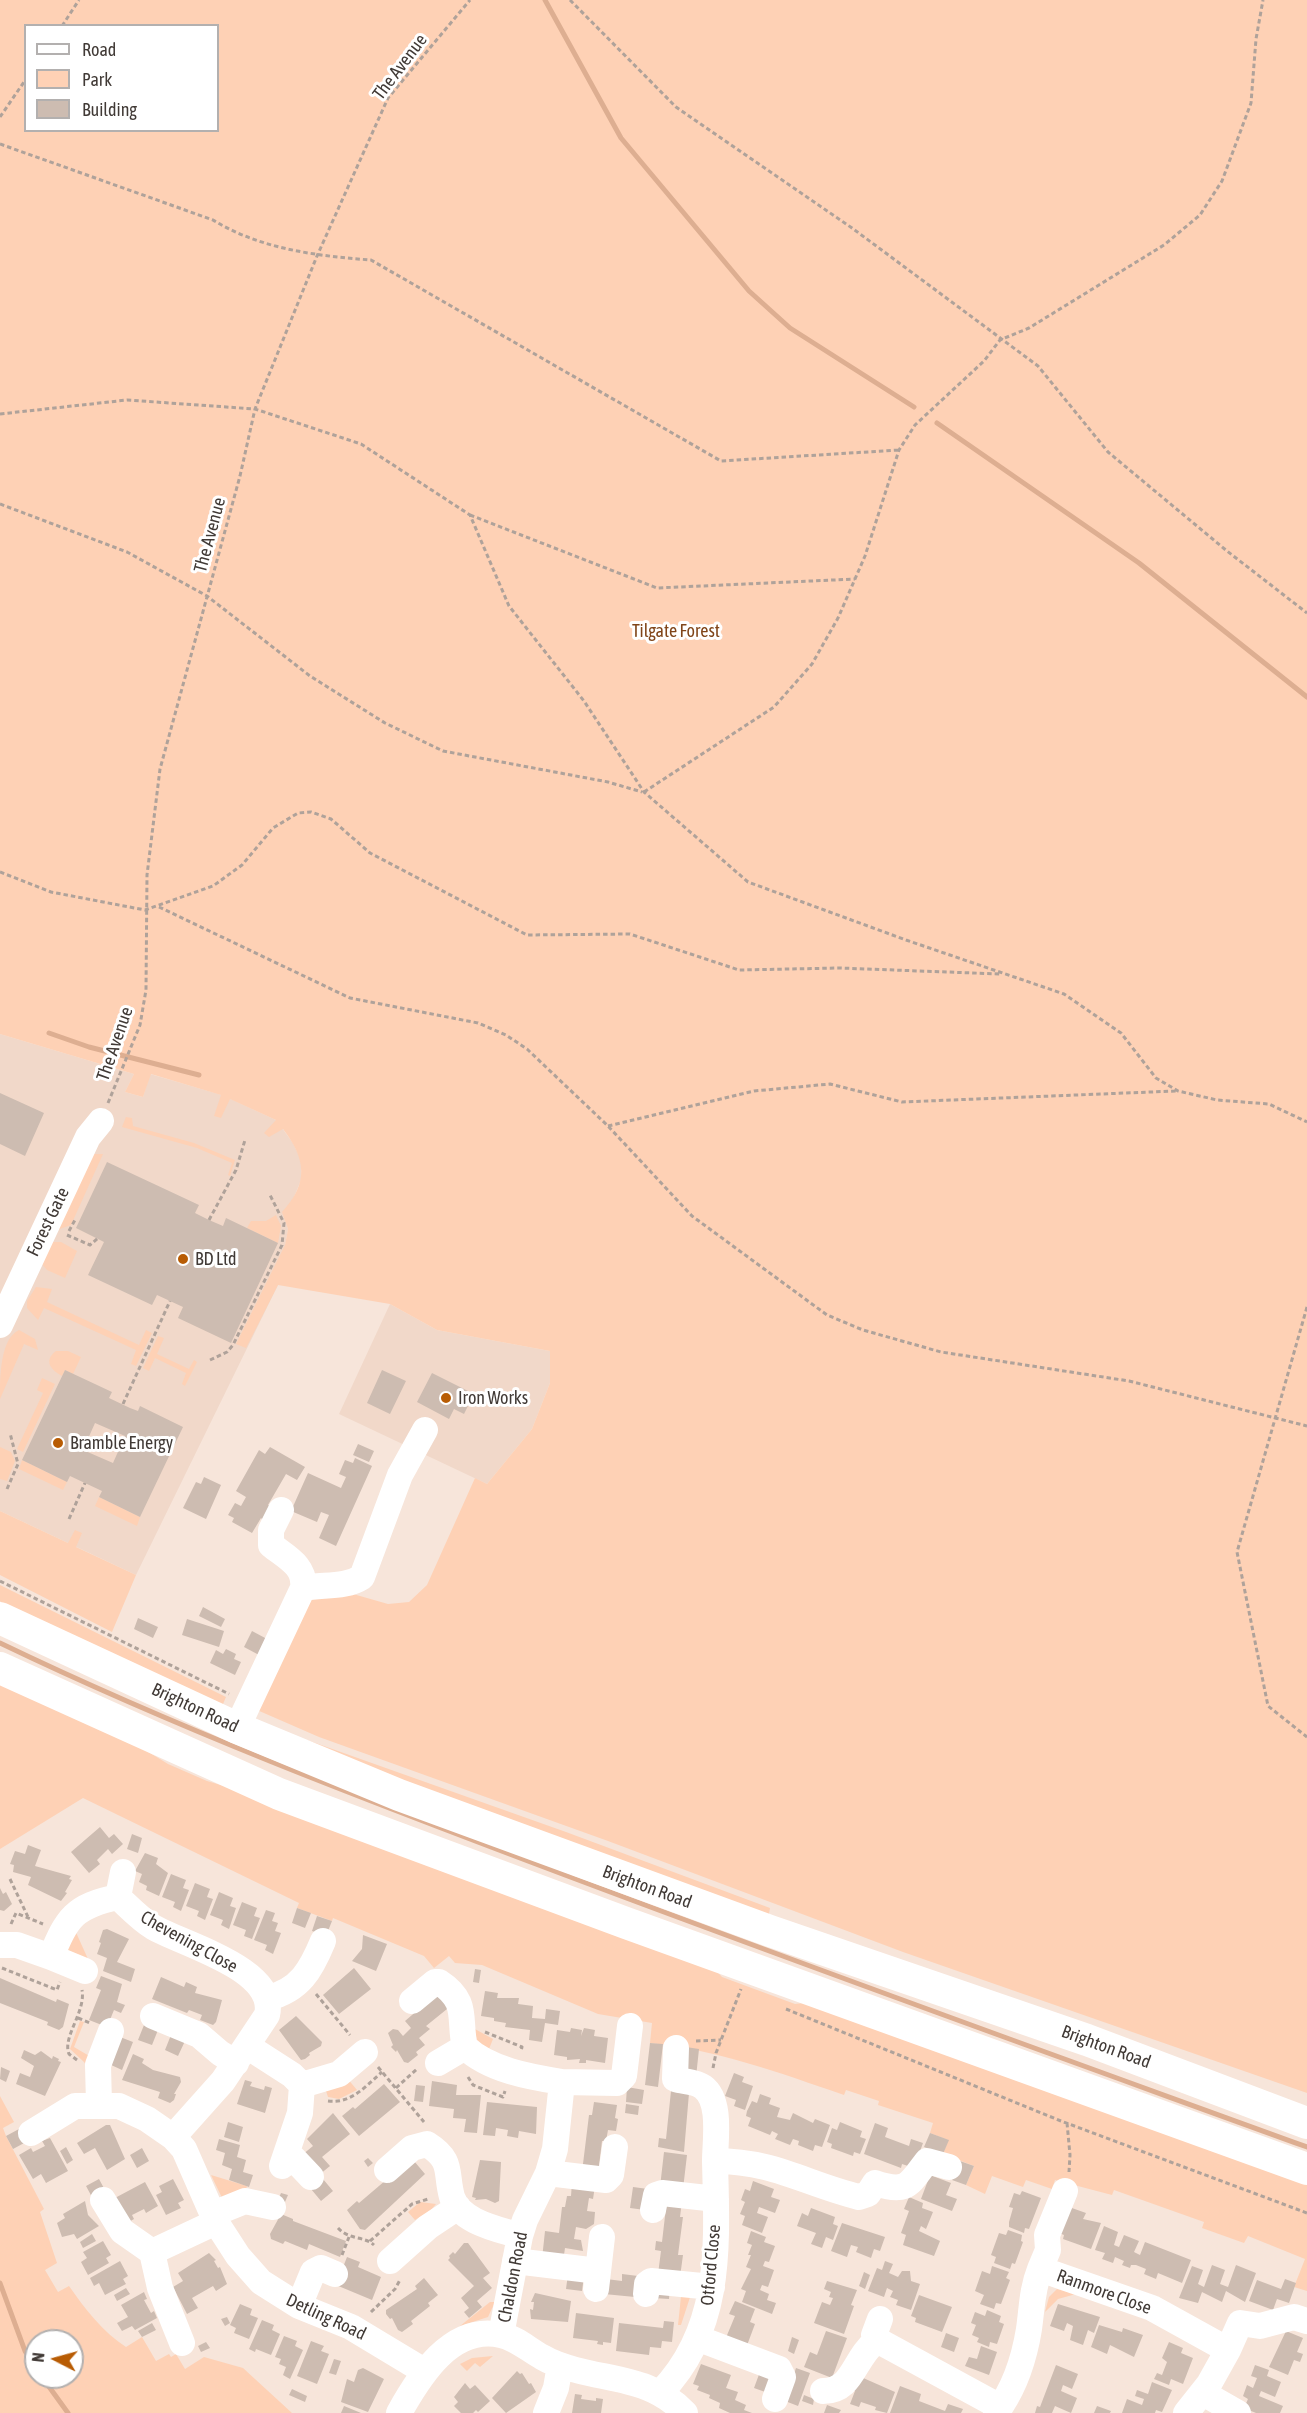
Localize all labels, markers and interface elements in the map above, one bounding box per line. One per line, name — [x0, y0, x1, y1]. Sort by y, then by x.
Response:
legend — [24, 24, 219, 132]
street label: The Avenue — [368, 30, 432, 104]
text: Road — [82, 39, 116, 60]
text: Park — [82, 69, 112, 90]
text: Building — [82, 99, 137, 120]
street label: The Avenue — [190, 495, 230, 575]
park label: Tilgate Forest — [632, 620, 720, 642]
street label: The Avenue — [92, 1004, 138, 1084]
street label: Forest Gate — [22, 1184, 74, 1260]
place label: BD Ltd — [195, 1248, 237, 1270]
marker: BD Ltd — [176, 1252, 190, 1266]
place label: Iron Works — [458, 1387, 528, 1409]
marker: Iron Works — [439, 1391, 453, 1405]
place label: Bramble Energy — [70, 1432, 173, 1454]
marker: Bramble Energy — [51, 1436, 65, 1450]
street label: Brighton Road — [148, 1678, 242, 1738]
street label: Brighton Road — [599, 1861, 695, 1913]
street label: Chevening Close — [137, 1906, 241, 1978]
street label: Brighton Road — [1058, 2021, 1154, 2073]
street label: Otford Close — [697, 2224, 725, 2306]
street label: Chaldon Road — [494, 2230, 532, 2324]
street label: Ranmore Close — [1054, 2265, 1154, 2319]
street label: Detling Road — [283, 2289, 369, 2345]
north arrow — [24, 2329, 84, 2389]
text: N — [29, 2352, 48, 2363]

